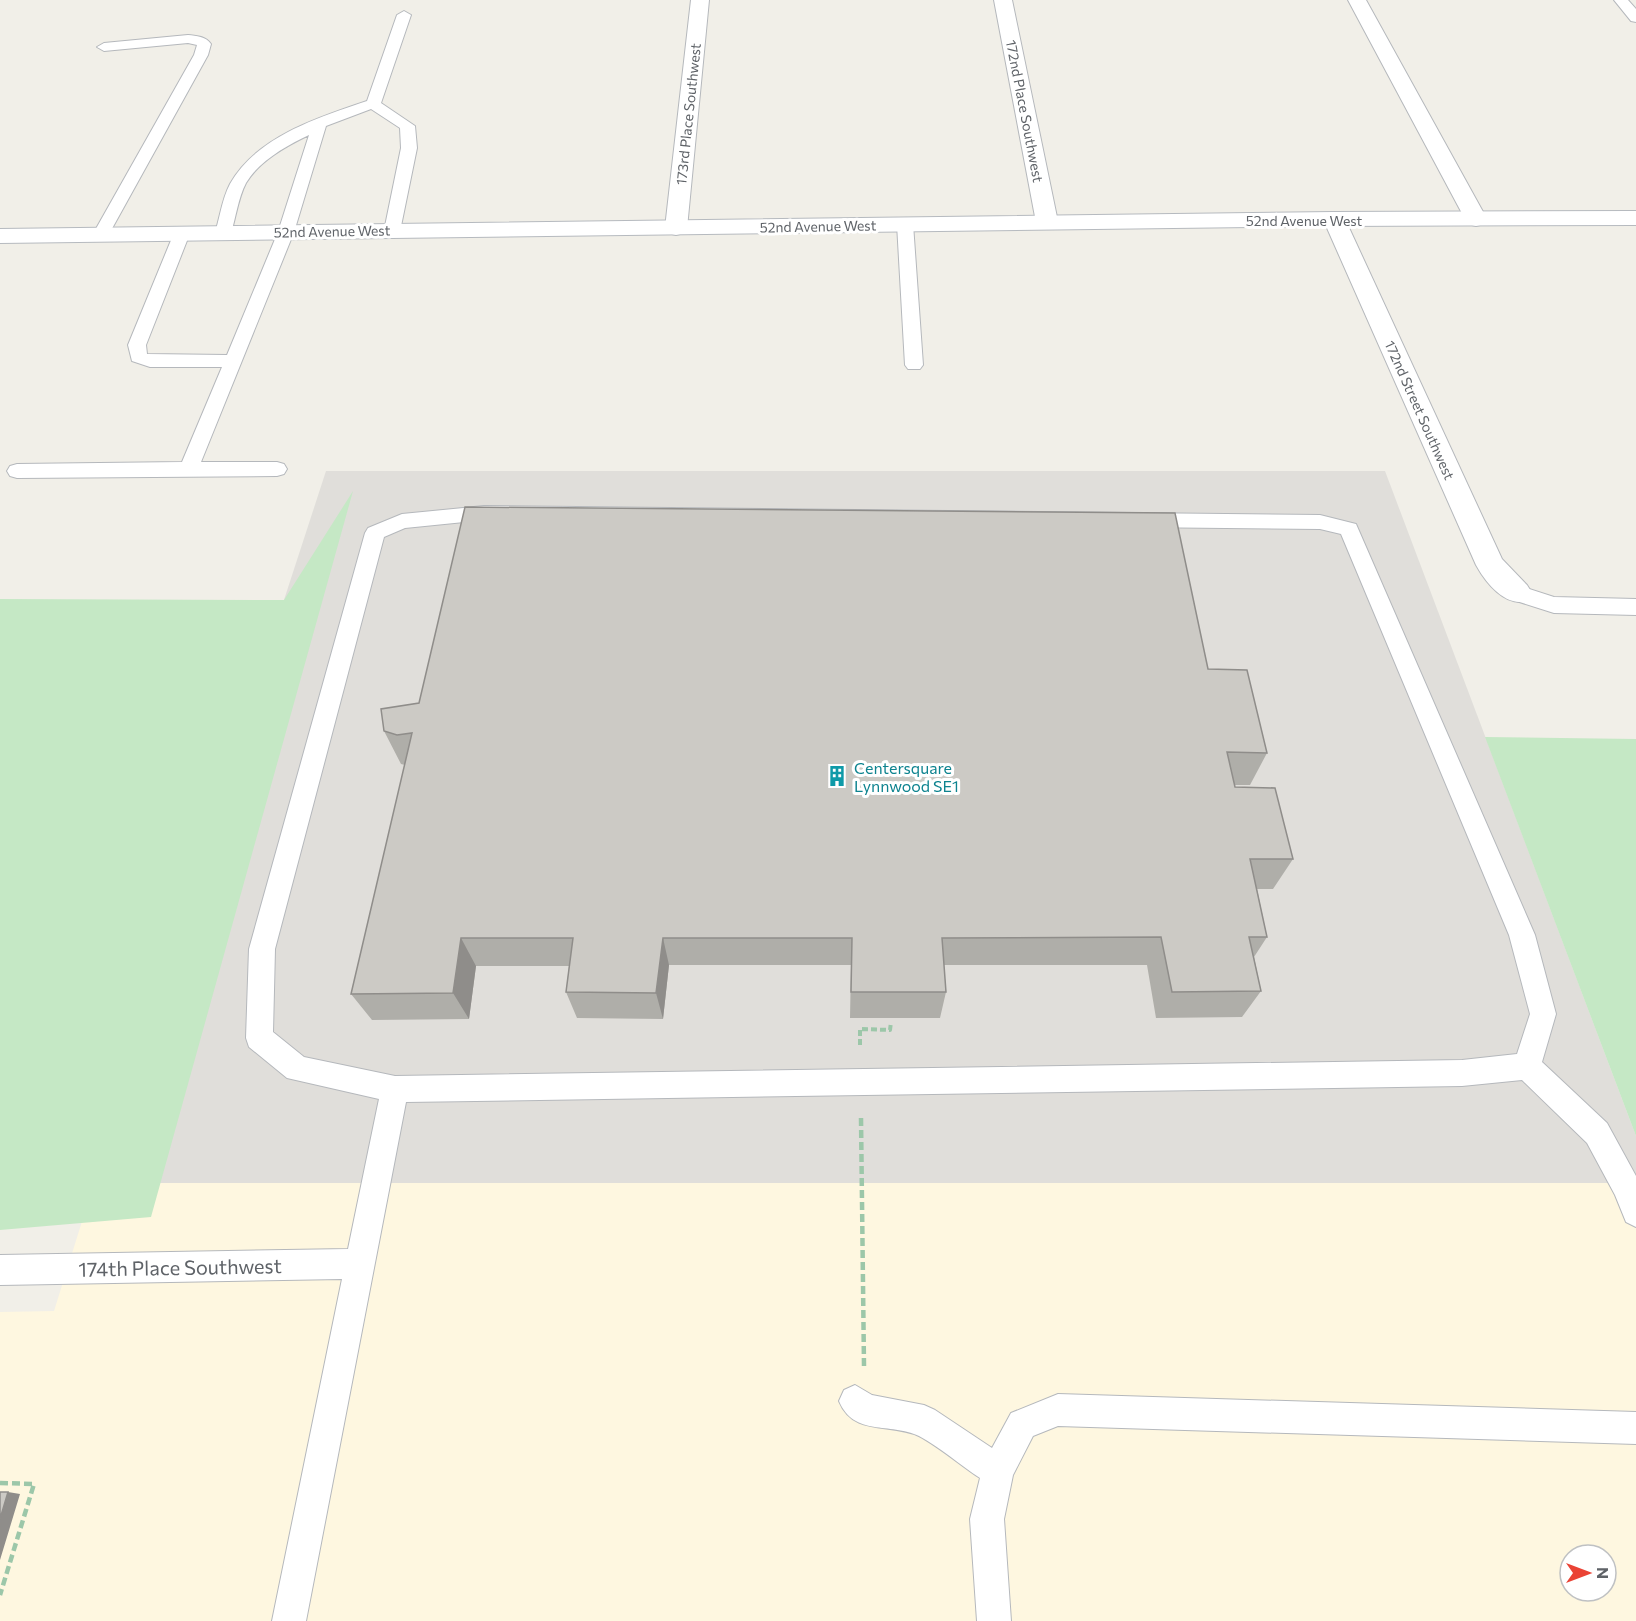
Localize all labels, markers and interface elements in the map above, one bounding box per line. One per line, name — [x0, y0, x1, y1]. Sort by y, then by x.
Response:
street label: 172nd Place Southwest — [1003, 38, 1047, 184]
street label: 173rd Place Southwest — [672, 42, 704, 186]
street label: 52nd Avenue West — [1246, 212, 1363, 229]
street label: 52nd Avenue West — [760, 216, 877, 236]
street label: 52nd Avenue West — [274, 221, 391, 241]
street label: 172nd Street Southwest — [1382, 338, 1458, 482]
place label: Centersquare Lynnwood SE1 — [854, 758, 959, 795]
building icon: Centersquare Lynnwood SE1 — [825, 764, 849, 788]
street label: 174th Place Southwest — [78, 1253, 282, 1281]
north arrow — [1558, 1543, 1618, 1603]
text: N — [1594, 1567, 1613, 1579]

